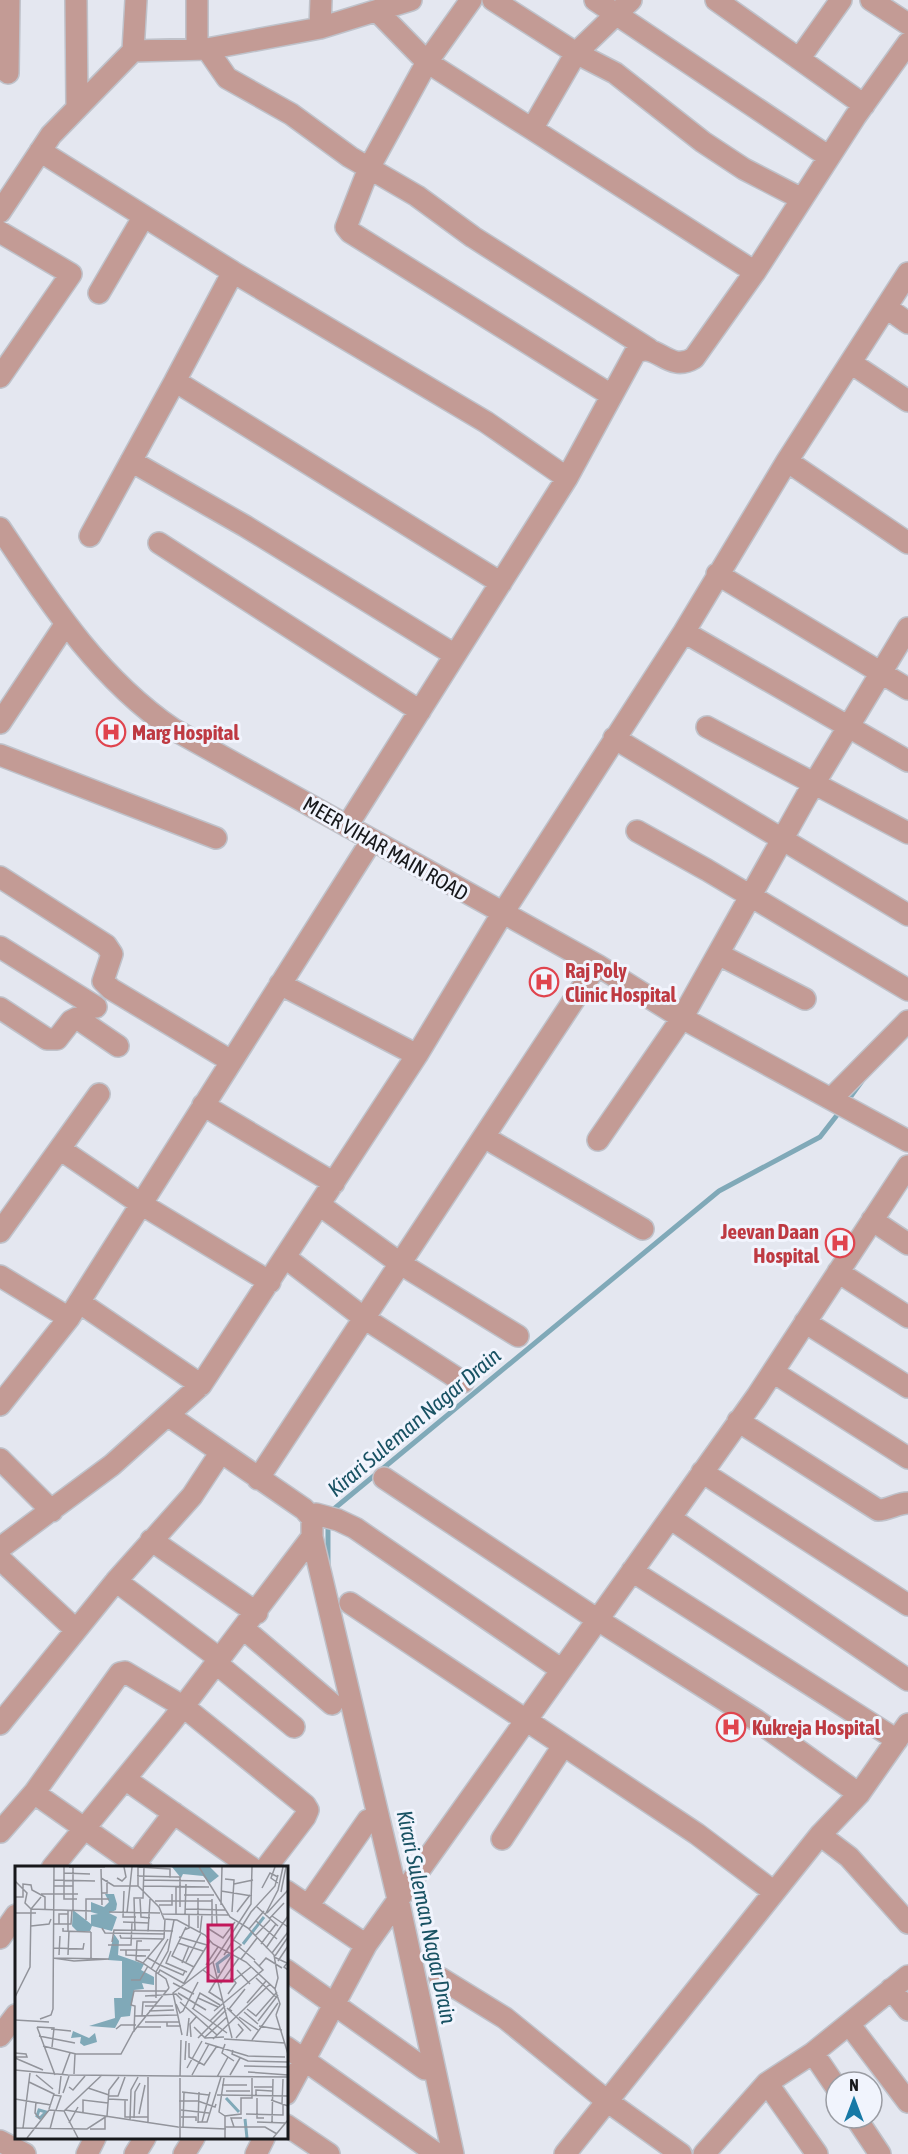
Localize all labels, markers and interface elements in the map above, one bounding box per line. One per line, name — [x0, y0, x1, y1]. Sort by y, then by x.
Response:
hospital icon: Marg Hospital — [95, 716, 127, 748]
place label: Marg Hospital — [132, 720, 239, 744]
street label: MEER VIHAR MAIN ROAD — [299, 791, 473, 905]
place label: Raj Poly Clinic Hospital — [565, 958, 677, 1006]
hospital icon: Raj Poly Clinic Hospital — [528, 966, 560, 998]
place label: Jeevan Daan Hospital — [720, 1219, 819, 1267]
hospital icon: Jeevan Daan Hospital — [824, 1227, 856, 1259]
water label: Kirari Suleman Nagar Drain — [322, 1342, 506, 1502]
hospital icon: Kukreja Hospital — [715, 1711, 747, 1743]
place label: Kukreja Hospital — [752, 1715, 881, 1739]
water label: Kirari Suleman Nagar Drain — [392, 1808, 462, 2026]
inset map — [15, 1866, 288, 2139]
north arrow — [824, 2070, 884, 2130]
text: N — [849, 2076, 859, 2094]

